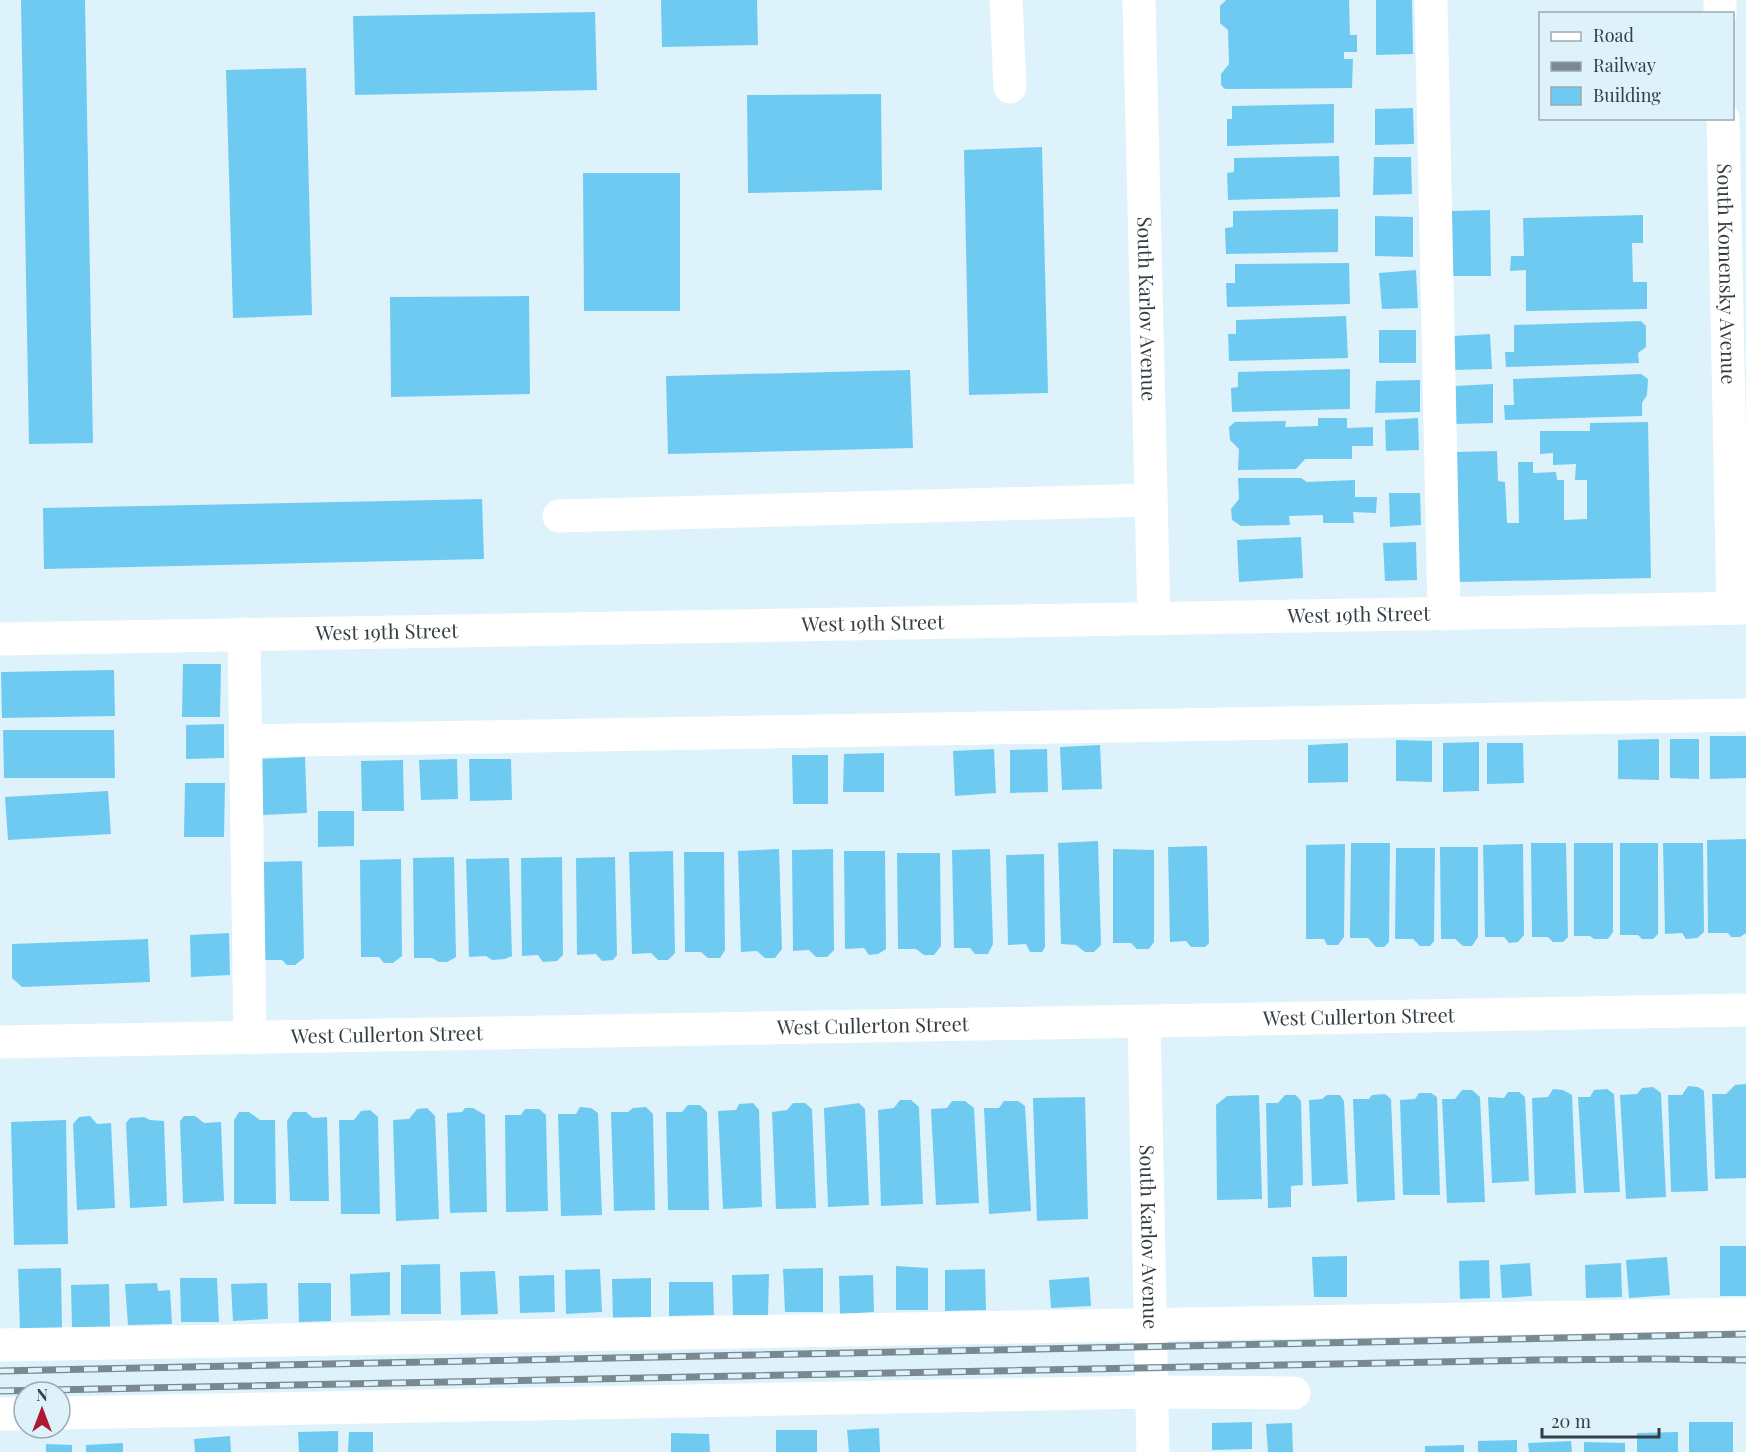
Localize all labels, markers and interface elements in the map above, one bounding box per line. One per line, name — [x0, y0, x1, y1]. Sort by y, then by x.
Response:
legend — [1539, 12, 1734, 120]
text: Road — [1593, 23, 1634, 47]
text: Railway — [1593, 53, 1656, 77]
text: Building — [1593, 83, 1661, 107]
street label: South Komensky Avenue — [1712, 163, 1743, 385]
street label: South Karlov Avenue — [1132, 216, 1164, 402]
street label: West 19th Street — [1286, 599, 1431, 628]
street label: West 19th Street — [800, 607, 945, 637]
street label: West 19th Street — [314, 616, 459, 645]
street label: West Cullerton Street — [1262, 1000, 1456, 1031]
street label: West Cullerton Street — [776, 1009, 970, 1040]
street label: West Cullerton Street — [290, 1018, 484, 1049]
street label: South Karlov Avenue — [1135, 1144, 1165, 1330]
north arrow — [12, 1380, 72, 1440]
text: N — [36, 1384, 48, 1405]
scale bar — [1542, 1401, 1659, 1439]
text: 20 m — [1551, 1409, 1591, 1433]

